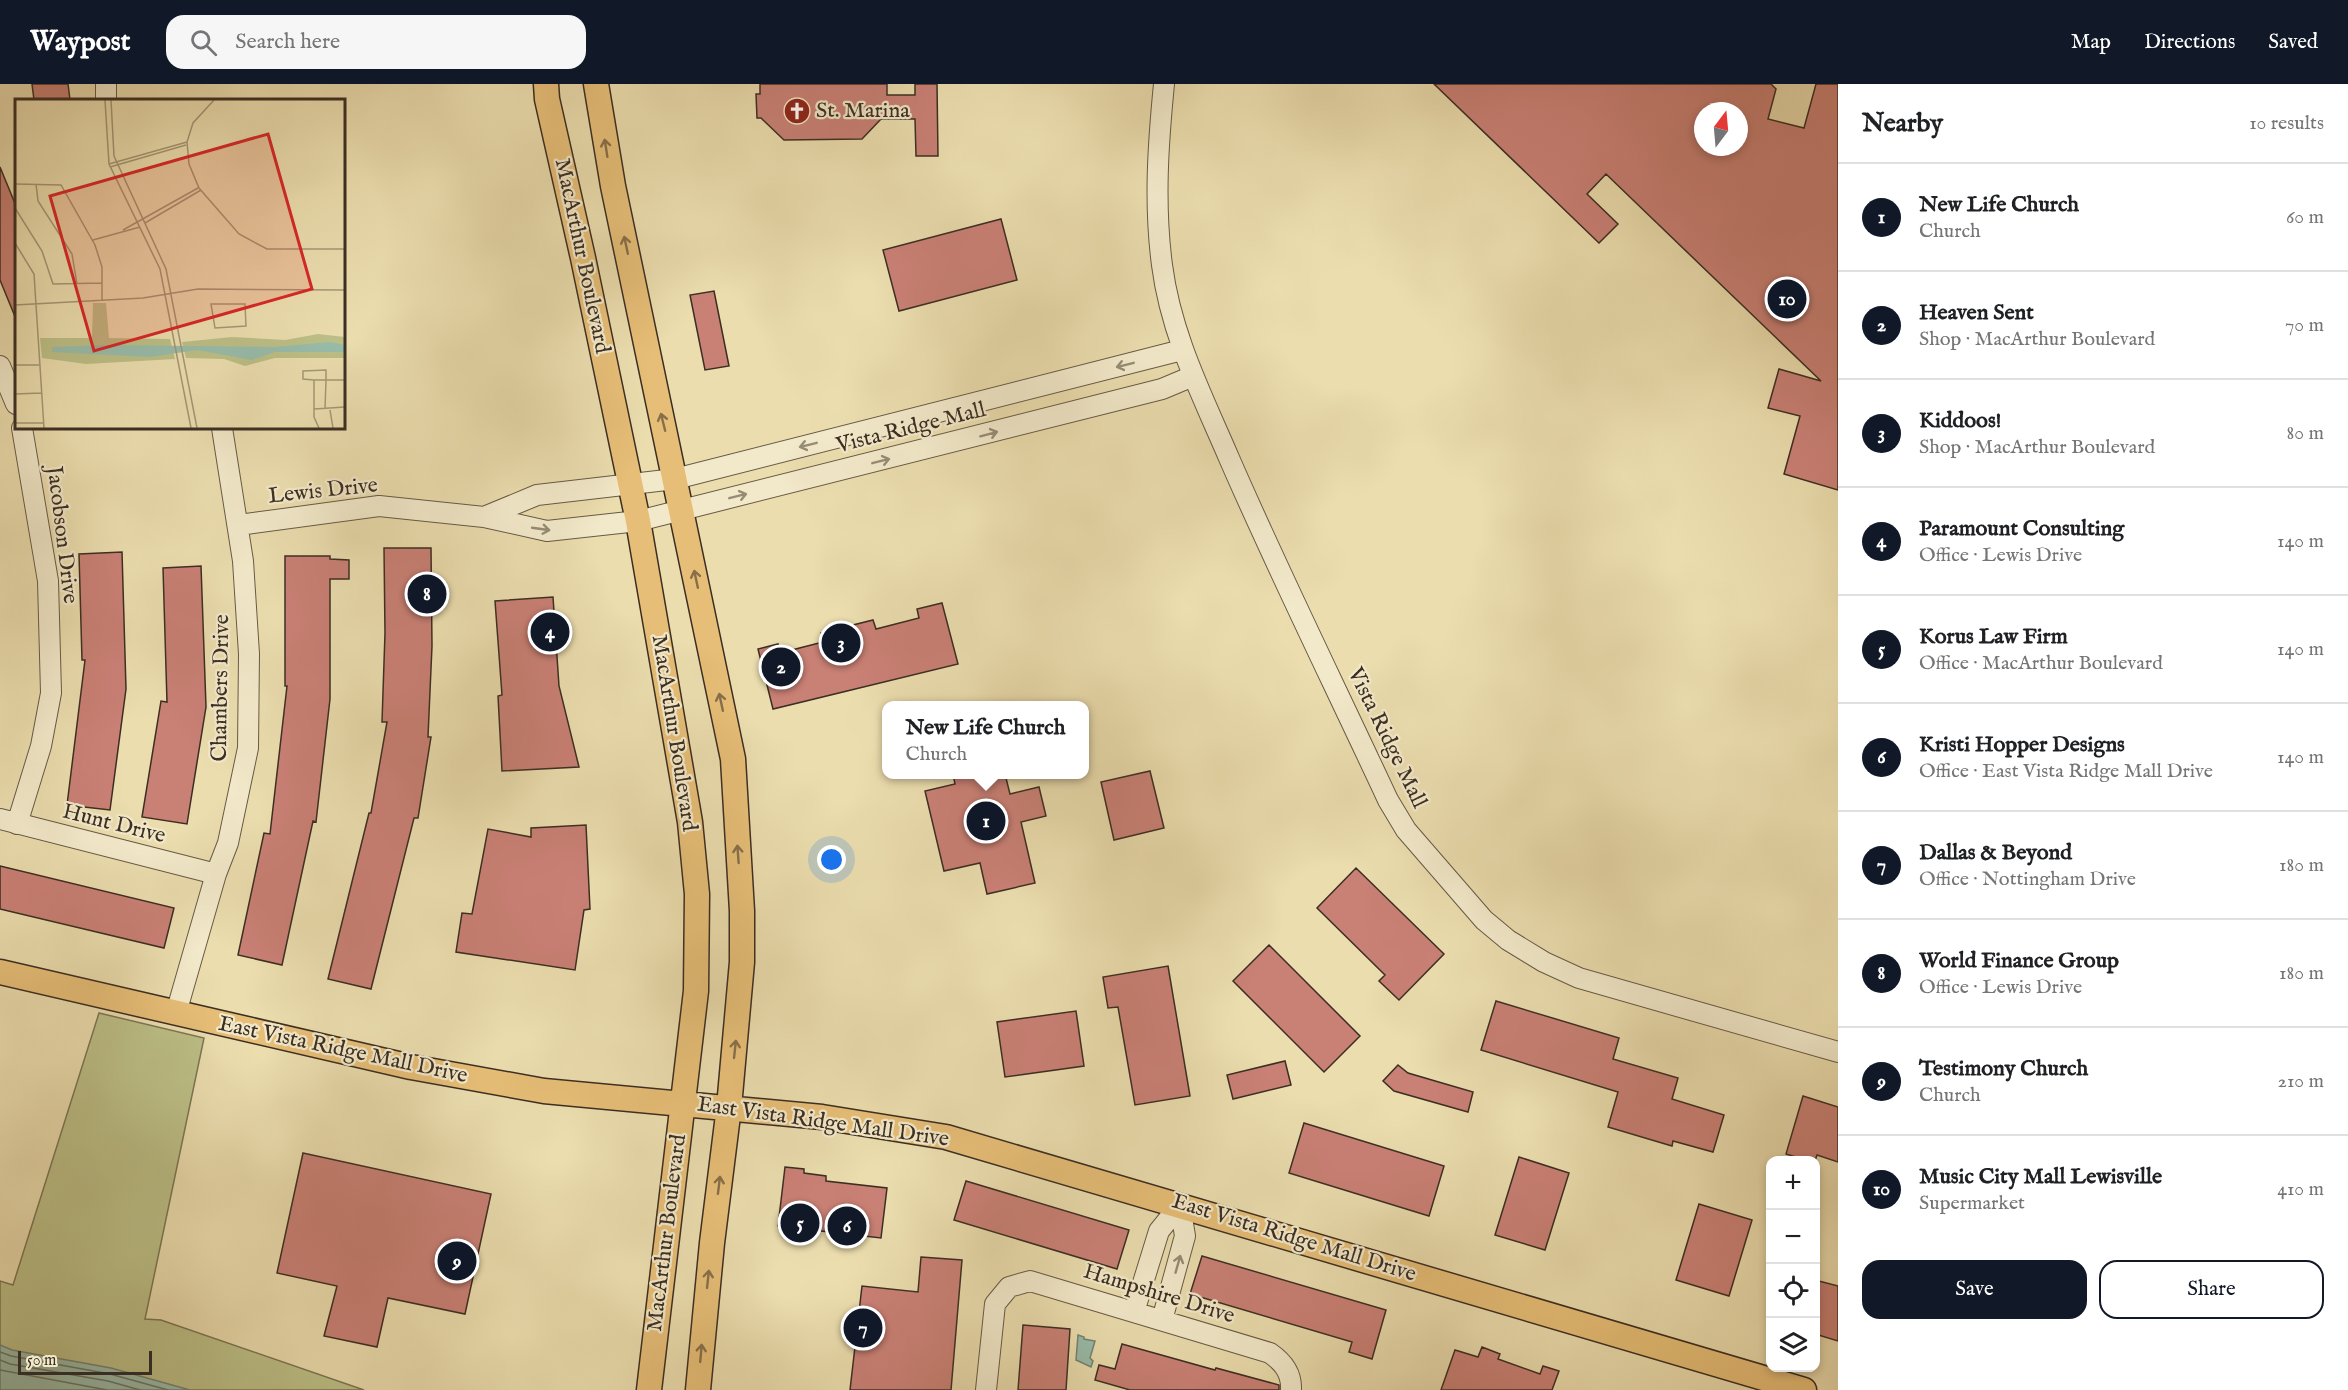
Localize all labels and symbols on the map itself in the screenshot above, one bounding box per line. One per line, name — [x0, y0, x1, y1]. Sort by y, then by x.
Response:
church icon: St. Marina — [782, 96, 812, 126]
place label: St. Marina — [816, 97, 910, 125]
inset map — [15, 99, 345, 429]
north arrow — [1694, 102, 1748, 156]
one-way arrow — [601, 139, 612, 159]
street label: MacArthur Boulevard — [548, 156, 616, 356]
one-way arrow — [619, 236, 631, 255]
pin: 10 — [1768, 276, 1806, 322]
one-way arrow — [1116, 360, 1135, 372]
street label: Vista Ridge Mall — [832, 396, 989, 460]
one-way arrow — [656, 413, 668, 432]
one-way arrow — [979, 427, 998, 439]
one-way arrow — [799, 440, 818, 452]
one-way arrow — [872, 454, 891, 466]
street label: Jacobson Drive — [39, 462, 84, 605]
street label: Lewis Drive — [267, 471, 379, 511]
one-way arrow — [728, 489, 747, 501]
one-way arrow — [531, 523, 550, 534]
one-way arrow — [689, 570, 701, 589]
pin: 8 — [408, 572, 446, 616]
pin: 4 — [530, 610, 570, 654]
street label: Chambers Drive — [206, 614, 236, 762]
pin: 3 — [822, 620, 860, 666]
street label: MacArthur Boulevard — [645, 633, 703, 834]
pin: 2 — [762, 644, 800, 690]
street label: Vista Ridge Mall — [1340, 662, 1433, 813]
one-way arrow — [715, 693, 726, 712]
street label: Hunt Drive — [60, 798, 168, 850]
pin: 1 — [966, 798, 1006, 844]
one-way arrow — [733, 845, 744, 865]
your location — [817, 845, 846, 874]
street label: East Vista Ridge Mall Drive — [216, 1010, 470, 1090]
one-way arrow — [730, 1040, 741, 1059]
street label: East Vista Ridge Mall Drive — [695, 1090, 951, 1154]
street label: MacArthur Boulevard — [641, 1132, 693, 1333]
one-way arrow — [714, 1175, 725, 1195]
street label: East Vista Ridge Mall Drive — [1168, 1187, 1420, 1289]
pin: 5 — [780, 1200, 820, 1246]
pin: 6 — [828, 1204, 866, 1248]
pin: 9 — [438, 1238, 476, 1284]
one-way arrow — [1172, 1255, 1184, 1274]
street label: Hampshire Drive — [1080, 1258, 1238, 1330]
one-way arrow — [703, 1270, 714, 1290]
pin: 7 — [844, 1306, 882, 1350]
one-way arrow — [696, 1343, 707, 1363]
scale bar — [18, 1348, 152, 1376]

